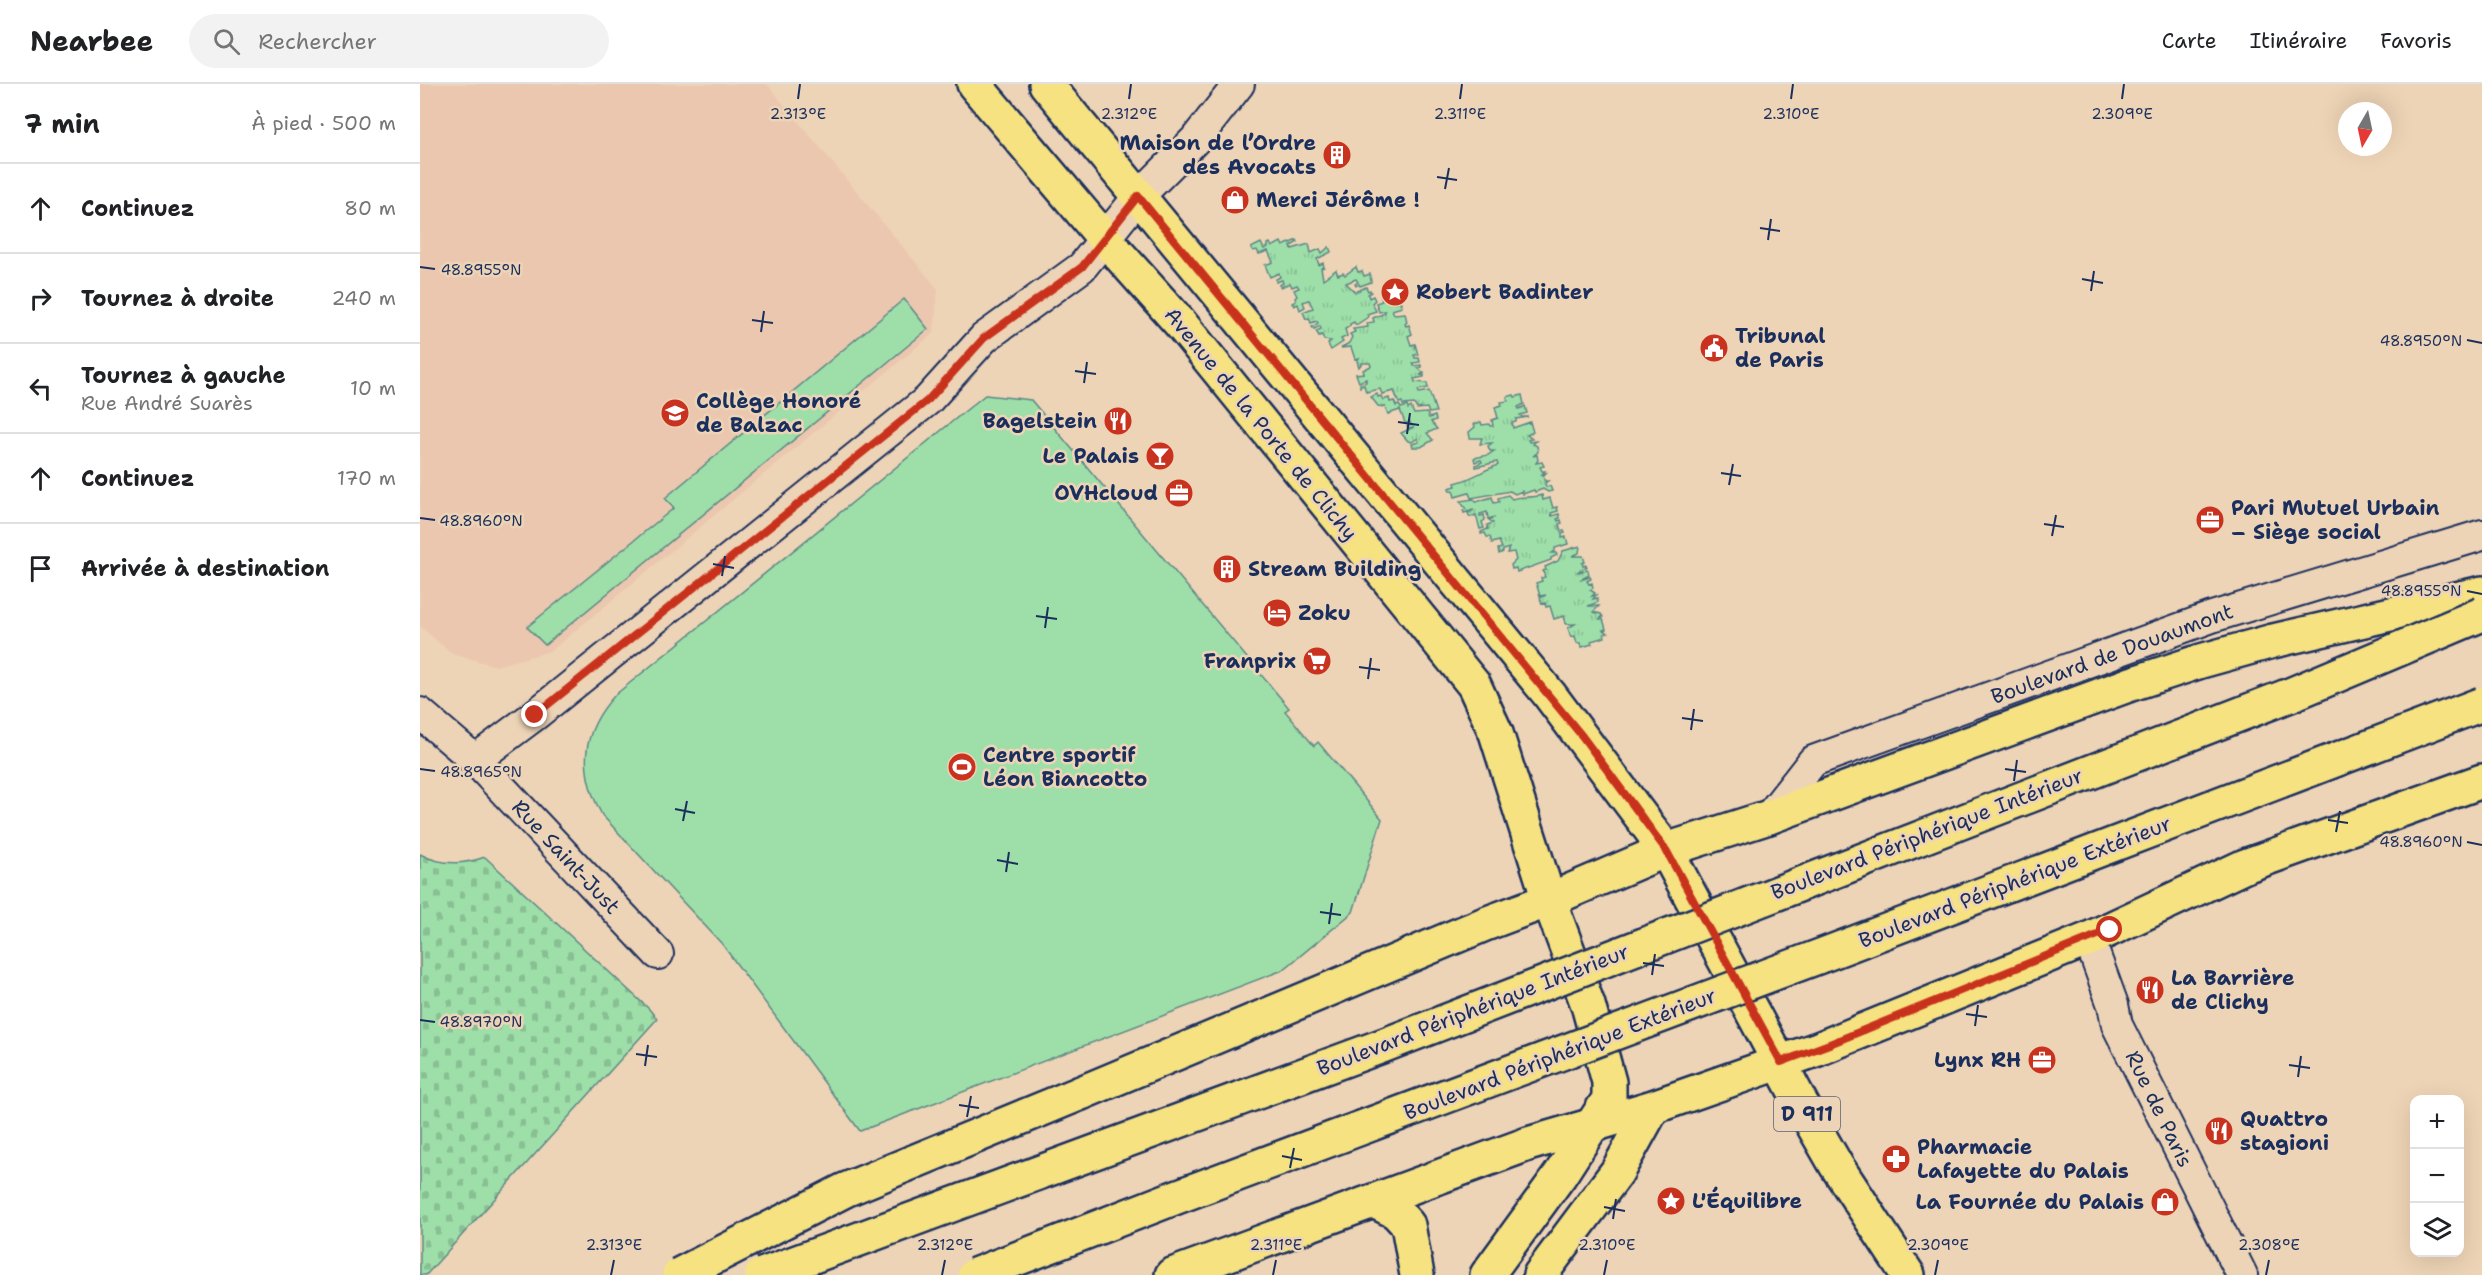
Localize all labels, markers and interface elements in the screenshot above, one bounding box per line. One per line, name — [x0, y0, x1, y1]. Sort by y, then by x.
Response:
search box — [189, 14, 609, 68]
text: Nearbee — [30, 22, 153, 60]
icon: search — [210, 25, 243, 58]
text: Rechercher — [258, 27, 377, 56]
text: Carte — [2162, 27, 2217, 55]
text: Itinéraire — [2250, 27, 2347, 55]
text: Favoris — [2380, 27, 2452, 55]
north arrow — [2338, 102, 2392, 156]
text: 2.313°E — [770, 104, 826, 124]
text: 2.312°E — [1101, 104, 1157, 124]
text: 2.311°E — [1434, 104, 1486, 124]
text: 2.310°E — [1763, 104, 1819, 124]
text: 2.309°E — [2091, 104, 2153, 124]
text: 7 min — [24, 106, 100, 141]
text: À pied · 500 m — [251, 110, 396, 136]
place label: Maison de l’Ordre des Avocats — [1119, 129, 1316, 181]
building icon: Maison de l’Ordre des Avocats — [1321, 139, 1353, 171]
shop icon: Merci Jérôme ! — [1219, 184, 1251, 216]
place label: Merci Jérôme ! — [1256, 186, 1420, 214]
icon: ahead — [24, 192, 57, 225]
text: Continuez — [81, 194, 194, 223]
text: 80 m — [344, 195, 396, 221]
text: 48.8955°N — [441, 260, 521, 280]
place icon: Robert Badinter — [1379, 276, 1411, 308]
place label: Robert Badinter — [1416, 278, 1593, 306]
icon: right — [24, 282, 57, 315]
text: Tournez à droite — [81, 284, 274, 313]
text: 240 m — [331, 285, 396, 311]
street label: Avenue de la Porte de Clichy — [1158, 302, 1364, 546]
place label: Tribunal de Paris — [1735, 322, 1825, 374]
text: 48.8950°N — [2380, 331, 2462, 351]
public building icon: Tribunal de Paris — [1698, 332, 1730, 364]
text: Tournez à gauche — [81, 361, 286, 390]
icon: left — [24, 372, 57, 405]
text: 10 m — [350, 375, 396, 401]
place label: Collège Honoré de Balzac — [696, 387, 861, 439]
text: Rue André Suarès — [81, 390, 253, 416]
school or university icon: Collège Honoré de Balzac — [659, 397, 691, 429]
restaurant icon: Bagelstein — [1102, 405, 1134, 437]
place label: Bagelstein — [983, 407, 1097, 435]
bar icon: Le Palais — [1144, 440, 1176, 472]
place label: Le Palais — [1043, 442, 1139, 470]
icon: ahead — [24, 462, 57, 495]
text: Continuez — [81, 464, 194, 493]
text: 170 m — [337, 465, 396, 491]
office icon: OVHcloud — [1163, 477, 1195, 509]
place label: OVHcloud — [1054, 479, 1158, 507]
place label: Pari Mutuel Urbain – Siège social — [2231, 494, 2439, 546]
office icon: Pari Mutuel Urbain – Siège social — [2194, 504, 2226, 536]
text: 48.8960°N — [439, 511, 523, 531]
icon: arrive — [24, 552, 57, 585]
building icon: Stream Building — [1211, 553, 1243, 585]
text: Arrivée à destination — [81, 554, 329, 583]
place label: Stream Building — [1248, 555, 1421, 583]
text: 48.8955°N — [2381, 581, 2461, 601]
hotel icon: Zoku — [1261, 597, 1293, 629]
street label: Boulevard de Douaumont — [1987, 597, 2237, 711]
place label: Zoku — [1298, 599, 1351, 627]
supermarket icon: Franprix — [1301, 645, 1333, 677]
place label: Franprix — [1204, 647, 1296, 675]
route end — [521, 701, 547, 727]
place label: Centre sportif Léon Biancotto — [983, 741, 1147, 793]
sports icon: Centre sportif Léon Biancotto — [946, 751, 978, 783]
street label: Boulevard Périphérique Intérieur — [1767, 761, 2087, 907]
text: 48.8965°N — [440, 762, 522, 782]
street label: Rue Saint-Just — [506, 794, 626, 920]
street label: Boulevard Périphérique Extérieur — [1855, 809, 2175, 955]
text: 48.8960°N — [2379, 832, 2463, 852]
route start — [2096, 916, 2122, 942]
street label: Boulevard Périphérique Intérieur — [1313, 937, 1633, 1083]
place label: La Barrière de Clichy — [2171, 964, 2295, 1016]
restaurant icon: La Barrière de Clichy — [2134, 974, 2166, 1006]
street label: Boulevard Périphérique Extérieur — [1400, 981, 1720, 1127]
text: 48.8970°N — [440, 1012, 522, 1032]
office icon: Lynx RH — [2026, 1044, 2058, 1076]
place label: Lynx RH — [1934, 1046, 2021, 1074]
street label: Rue de Paris — [2119, 1046, 2199, 1172]
map controls — [2410, 1095, 2464, 1257]
button: + — [2410, 1095, 2464, 1149]
road number: D 911 — [1774, 1097, 1840, 1131]
place label: Quattro stagioni — [2240, 1105, 2329, 1157]
restaurant icon: Quattro stagioni — [2203, 1115, 2235, 1147]
place label: Pharmacie Lafayette du Palais — [1917, 1133, 2129, 1185]
pharmacy icon: Pharmacie Lafayette du Palais — [1880, 1143, 1912, 1175]
button: − — [2410, 1149, 2464, 1203]
place icon: L'Équilibre — [1655, 1185, 1687, 1217]
place label: L'Équilibre — [1692, 1186, 1802, 1215]
shop icon: La Fournée du Palais — [2149, 1186, 2181, 1218]
place label: La Fournée du Palais — [1916, 1188, 2144, 1216]
button: layers — [2410, 1203, 2464, 1257]
text: 2.313°E — [586, 1235, 642, 1255]
text: 2.312°E — [917, 1235, 973, 1255]
text: 2.311°E — [1250, 1235, 1302, 1255]
text: 2.310°E — [1579, 1235, 1635, 1255]
text: 2.309°E — [1907, 1235, 1969, 1255]
text: 2.308°E — [2238, 1235, 2300, 1255]

